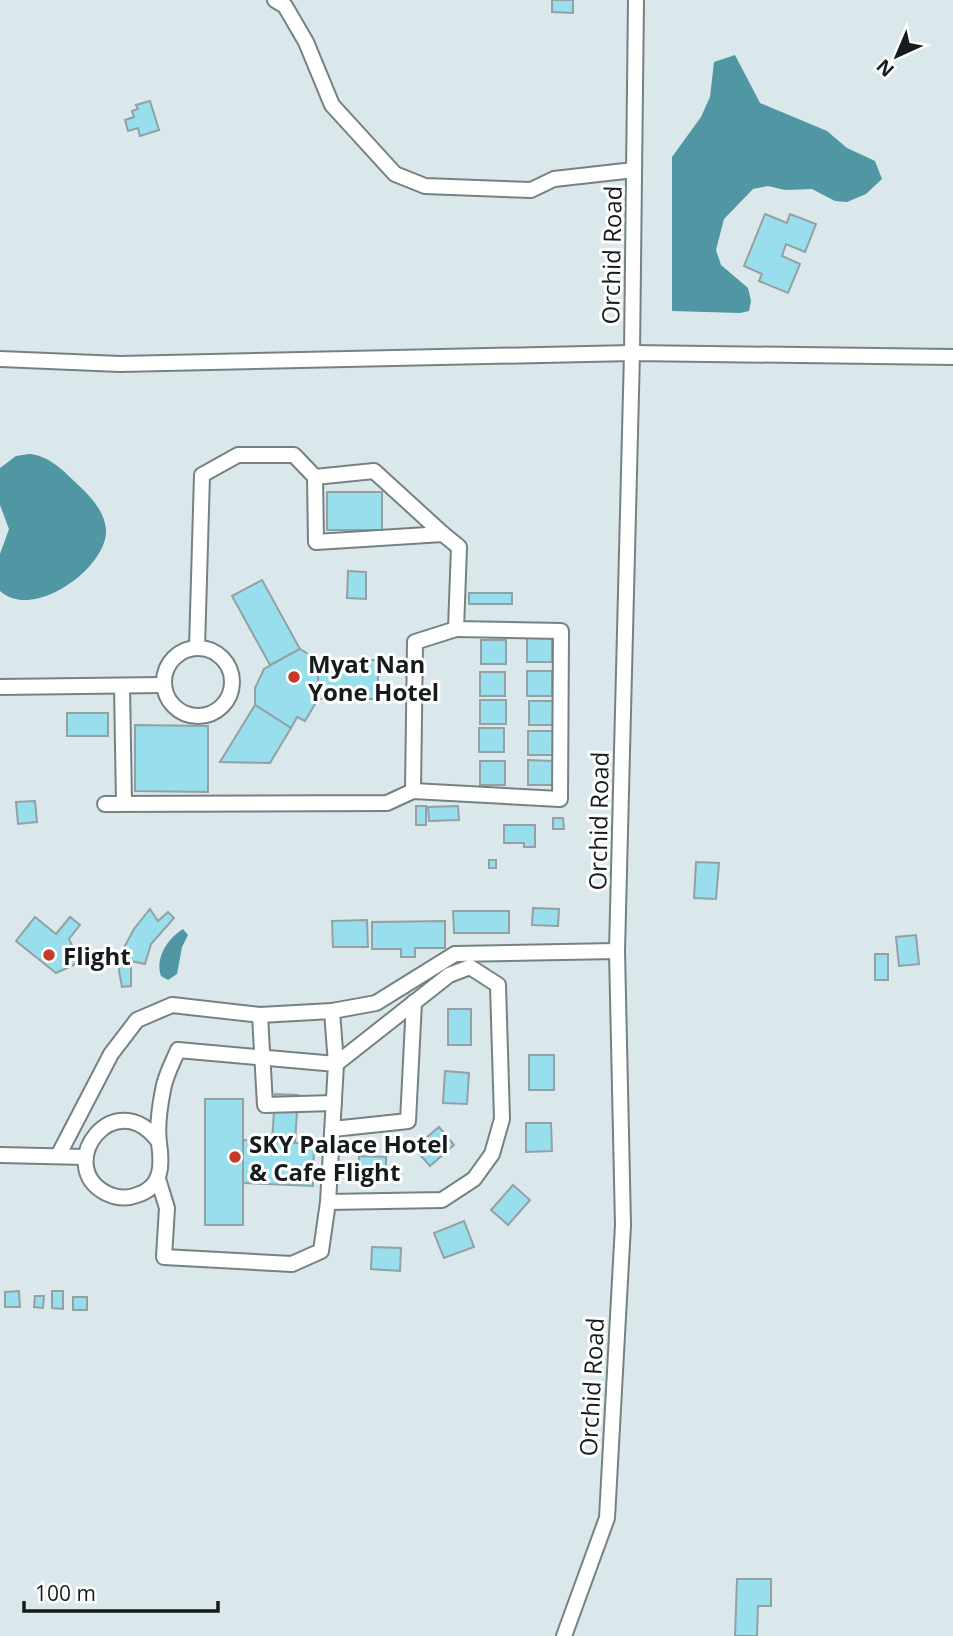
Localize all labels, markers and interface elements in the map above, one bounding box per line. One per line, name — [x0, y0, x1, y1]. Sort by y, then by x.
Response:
north arrow — [862, 21, 932, 91]
text: N — [871, 54, 900, 83]
street label: Orchid Road — [593, 185, 629, 325]
place label: Myat Nan Yone Hotel — [308, 647, 439, 708]
marker: Myat Nan Yone Hotel — [286, 669, 302, 685]
street label: Orchid Road — [580, 751, 616, 891]
place label: Flight — [63, 939, 131, 972]
marker: Flight — [41, 947, 57, 963]
place label: SKY Palace Hotel & Cafe Flight — [249, 1127, 449, 1188]
marker: SKY Palace Hotel & Cafe Flight — [227, 1149, 243, 1165]
street label: Orchid Road — [571, 1317, 611, 1457]
scale bar — [24, 1570, 219, 1614]
text: 100 m — [35, 1579, 96, 1607]

